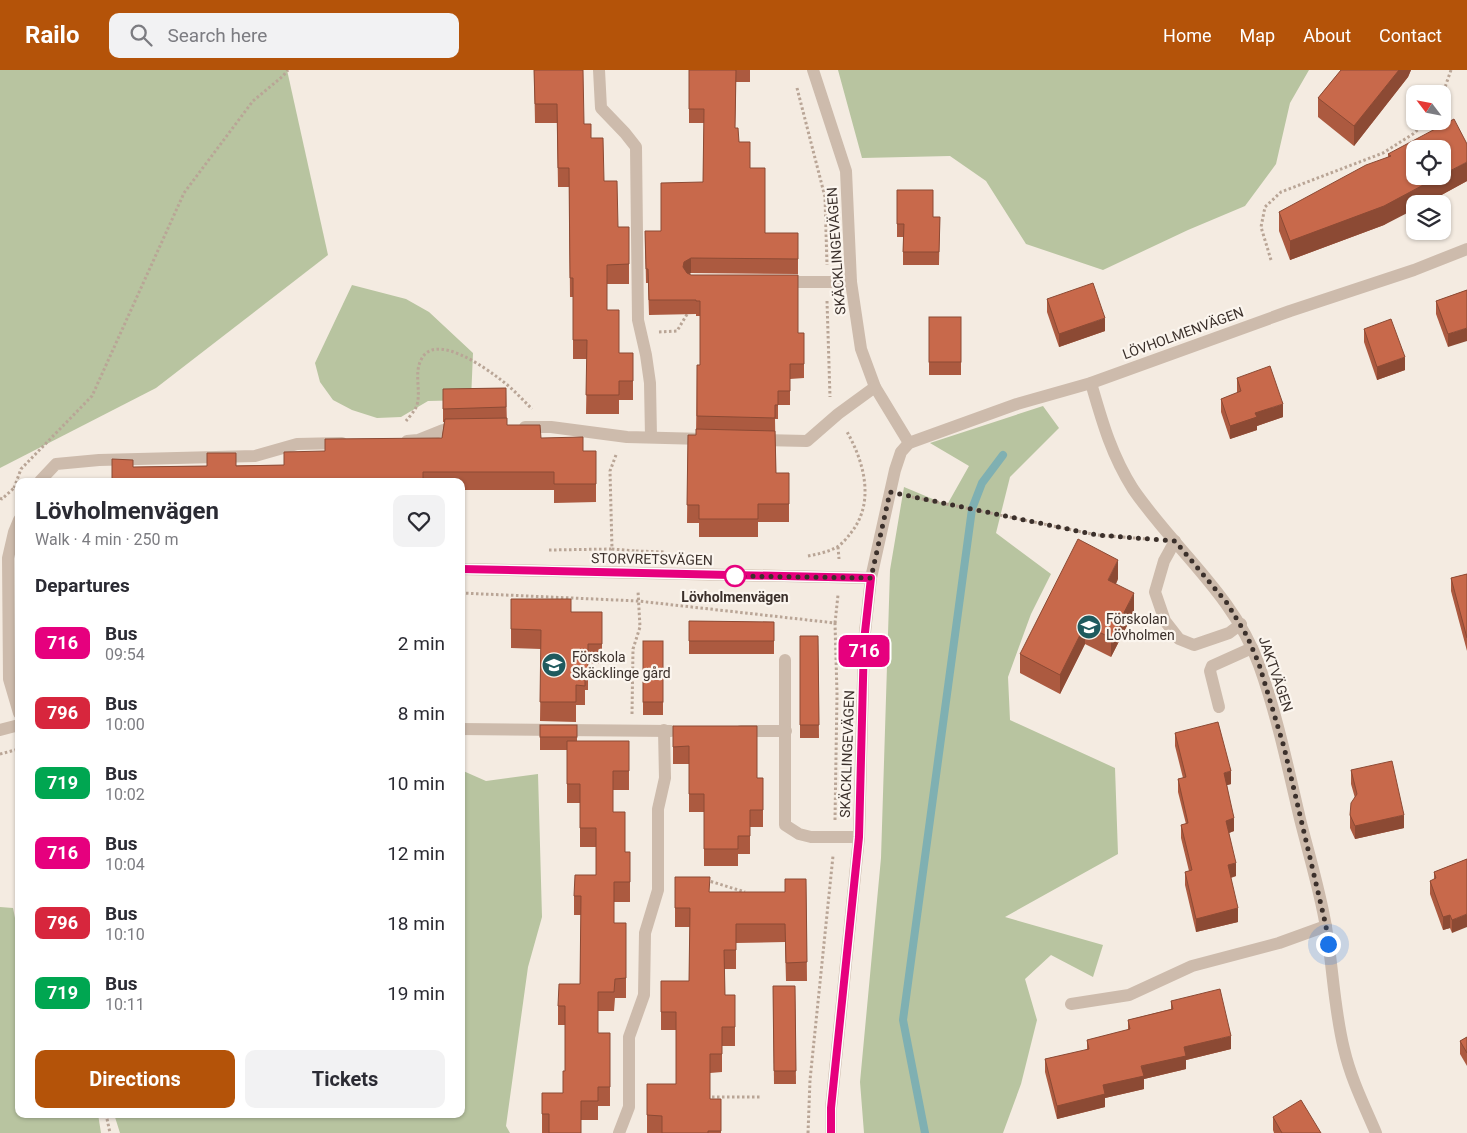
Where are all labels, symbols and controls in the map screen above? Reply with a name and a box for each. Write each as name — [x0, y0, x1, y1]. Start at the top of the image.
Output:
search box — [109, 13, 459, 58]
text: Railo — [25, 21, 79, 49]
icon: search — [127, 21, 155, 49]
text: Search here — [167, 24, 267, 47]
text: Home — [1163, 25, 1212, 46]
text: Map — [1240, 25, 1275, 46]
text: About — [1303, 25, 1351, 46]
text: Contact — [1379, 25, 1442, 46]
north arrow — [1406, 85, 1451, 130]
map controls — [1406, 85, 1451, 240]
button: locate — [1406, 140, 1451, 185]
street label: SKÄCKLINGEVÄGEN — [824, 187, 848, 315]
button: layers — [1406, 195, 1451, 240]
street label: LÖVHOLMENVÄGEN — [1120, 304, 1246, 362]
button: heart — [393, 495, 445, 547]
text: Lövholmenvägen — [35, 497, 219, 525]
text: Walk · 4 min · 250 m — [35, 530, 179, 549]
street label: STORVRETSVÄGEN — [591, 550, 713, 568]
marker: Lövholmenvägen — [724, 565, 746, 587]
text: Departures — [35, 574, 130, 597]
place label: Lövholmenvägen — [681, 589, 789, 605]
place label: Förskolan Lövholmen — [1106, 611, 1175, 643]
school or university icon: Förskolan Lövholmen — [1076, 614, 1102, 640]
text: Bus — [105, 622, 138, 645]
text: 716 — [47, 632, 78, 653]
text: 2 min — [398, 632, 445, 655]
street label: JAKTVÄGEN — [1256, 634, 1296, 714]
line badge: 716 — [835, 635, 893, 667]
text: 716 — [849, 640, 879, 661]
text: 09:54 — [105, 645, 145, 664]
place label: Förskola Skäcklinge gård — [572, 649, 671, 681]
school or university icon: Förskola Skäcklinge gård — [541, 652, 567, 678]
street label: SKÄCKLINGEVÄGEN — [837, 690, 857, 818]
text: Bus — [105, 692, 138, 715]
text: 796 — [47, 702, 78, 723]
text: 8 min — [398, 702, 445, 725]
text: 10:00 — [105, 715, 145, 734]
text: Bus — [105, 762, 138, 785]
text: 719 — [47, 772, 78, 793]
text: 10 min — [387, 772, 445, 795]
text: 10:02 — [105, 785, 145, 804]
text: Bus — [105, 832, 138, 855]
text: 716 — [47, 842, 78, 863]
text: 12 min — [387, 842, 445, 865]
text: 10:04 — [105, 855, 145, 874]
text: Bus — [105, 902, 138, 925]
text: 796 — [47, 912, 78, 933]
text: 18 min — [387, 912, 445, 935]
text: 10:10 — [105, 925, 145, 944]
your location — [1316, 932, 1341, 957]
text: Bus — [105, 972, 138, 995]
text: 719 — [47, 982, 78, 1003]
text: 19 min — [387, 982, 445, 1005]
text: 10:11 — [105, 995, 145, 1014]
button: Directions — [35, 1050, 235, 1108]
button: Tickets — [245, 1050, 445, 1108]

